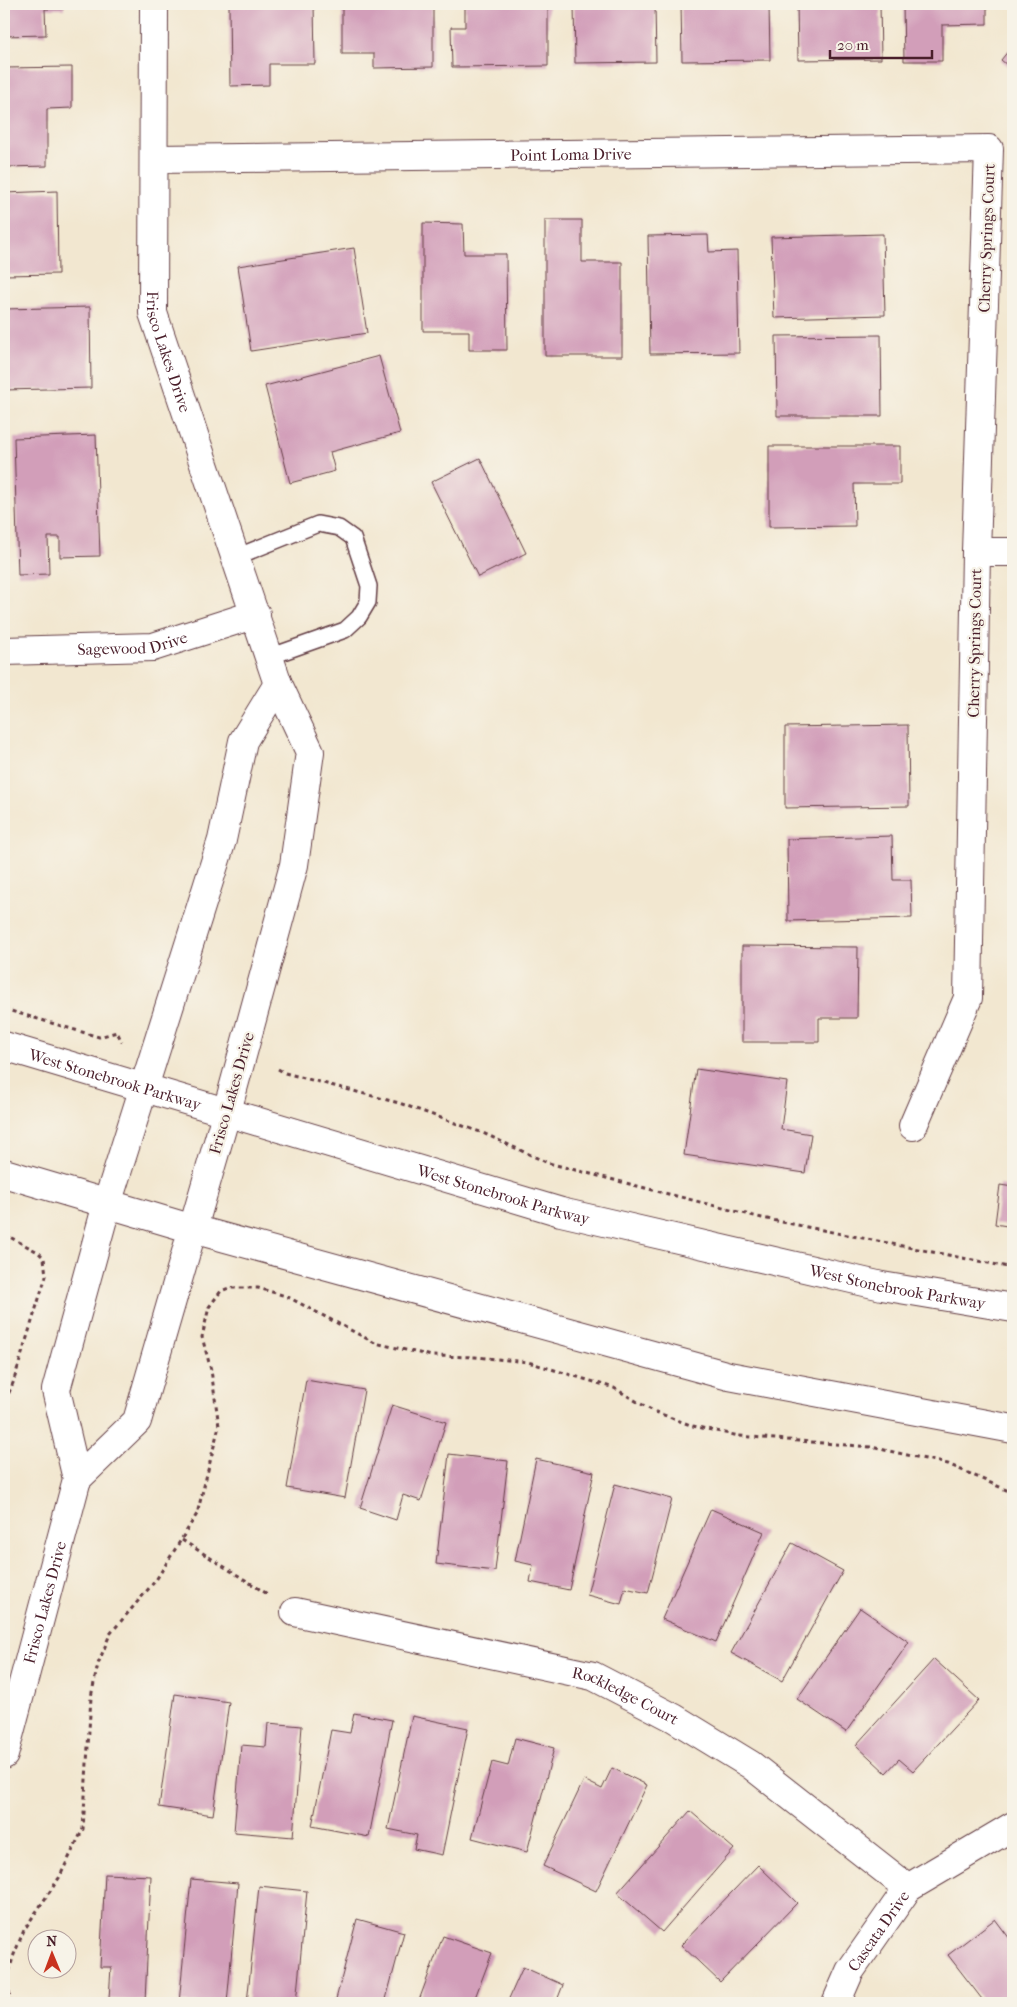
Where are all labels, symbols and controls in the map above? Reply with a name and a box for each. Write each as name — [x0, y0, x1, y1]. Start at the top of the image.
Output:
scale bar — [830, 28, 932, 60]
text: 20 m — [837, 36, 869, 54]
street label: Point Loma Drive — [510, 144, 632, 165]
street label: Cherry Springs Court — [974, 163, 999, 313]
street label: Frisco Lakes Drive — [143, 291, 195, 415]
street label: Cherry Springs Court — [964, 568, 985, 718]
street label: Sagewood Drive — [77, 628, 190, 659]
street label: Frisco Lakes Drive — [205, 1030, 258, 1156]
street label: West Stonebrook Parkway — [26, 1045, 204, 1114]
street label: West Stonebrook Parkway — [414, 1160, 592, 1228]
street label: West Stonebrook Parkway — [807, 1260, 987, 1313]
street label: Frisco Lakes Drive — [20, 1539, 70, 1666]
street label: Rockledge Court — [571, 1663, 682, 1729]
street label: Cascata Drive — [844, 1887, 913, 1975]
north arrow — [28, 1930, 78, 1980]
text: N — [46, 1933, 58, 1950]

